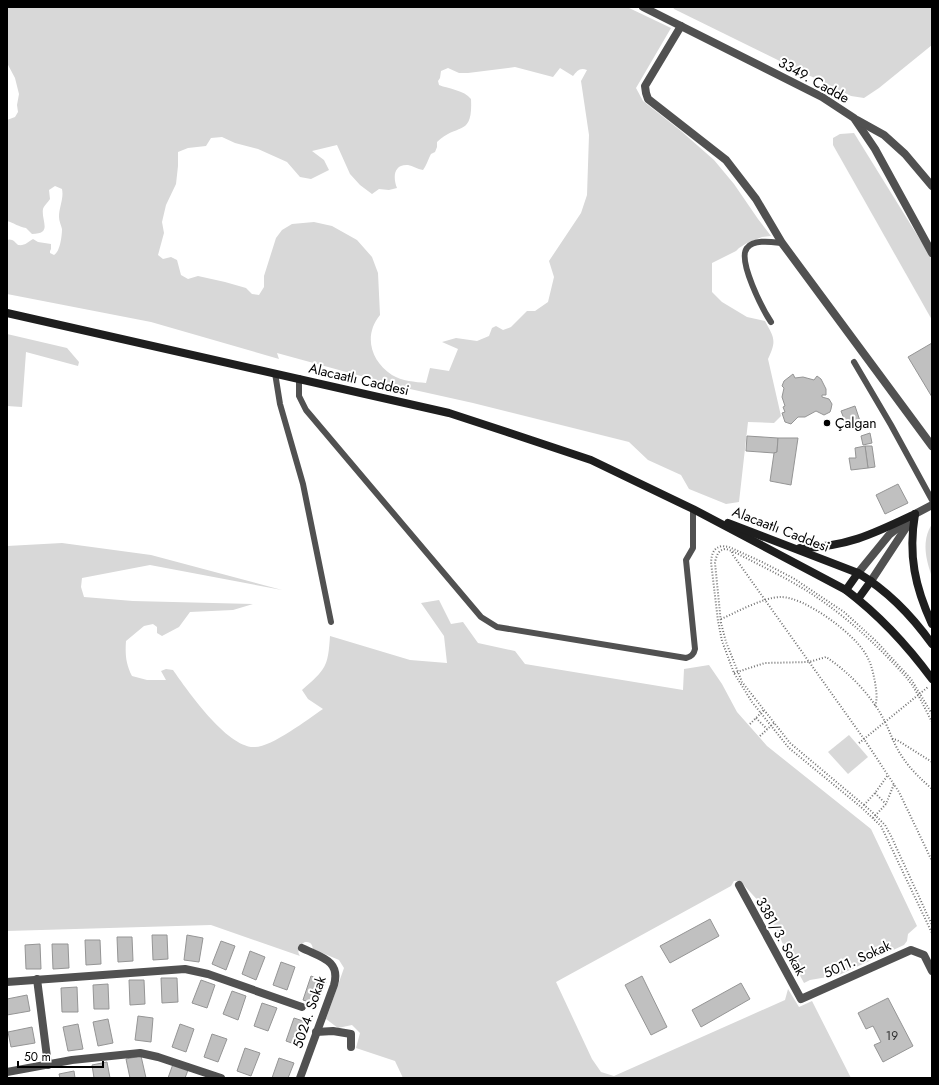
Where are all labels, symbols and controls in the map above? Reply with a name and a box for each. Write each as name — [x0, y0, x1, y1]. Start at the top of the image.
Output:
street label: 3349. Cadde — [775, 52, 853, 108]
street label: Alacaatlı Caddesi — [307, 358, 411, 400]
place label: Çalgan — [835, 413, 877, 433]
marker: Çalgan — [822, 418, 832, 428]
street label: Alacaatlı Caddesi — [730, 501, 832, 557]
street label: 3381/3. Sokak — [751, 893, 811, 979]
street label: 5011. Sokak — [820, 935, 895, 983]
street label: 5024. Sokak — [287, 972, 331, 1051]
house number: 19 — [886, 1027, 898, 1045]
scale bar — [18, 1043, 103, 1069]
text: 50 m — [24, 1048, 51, 1066]

